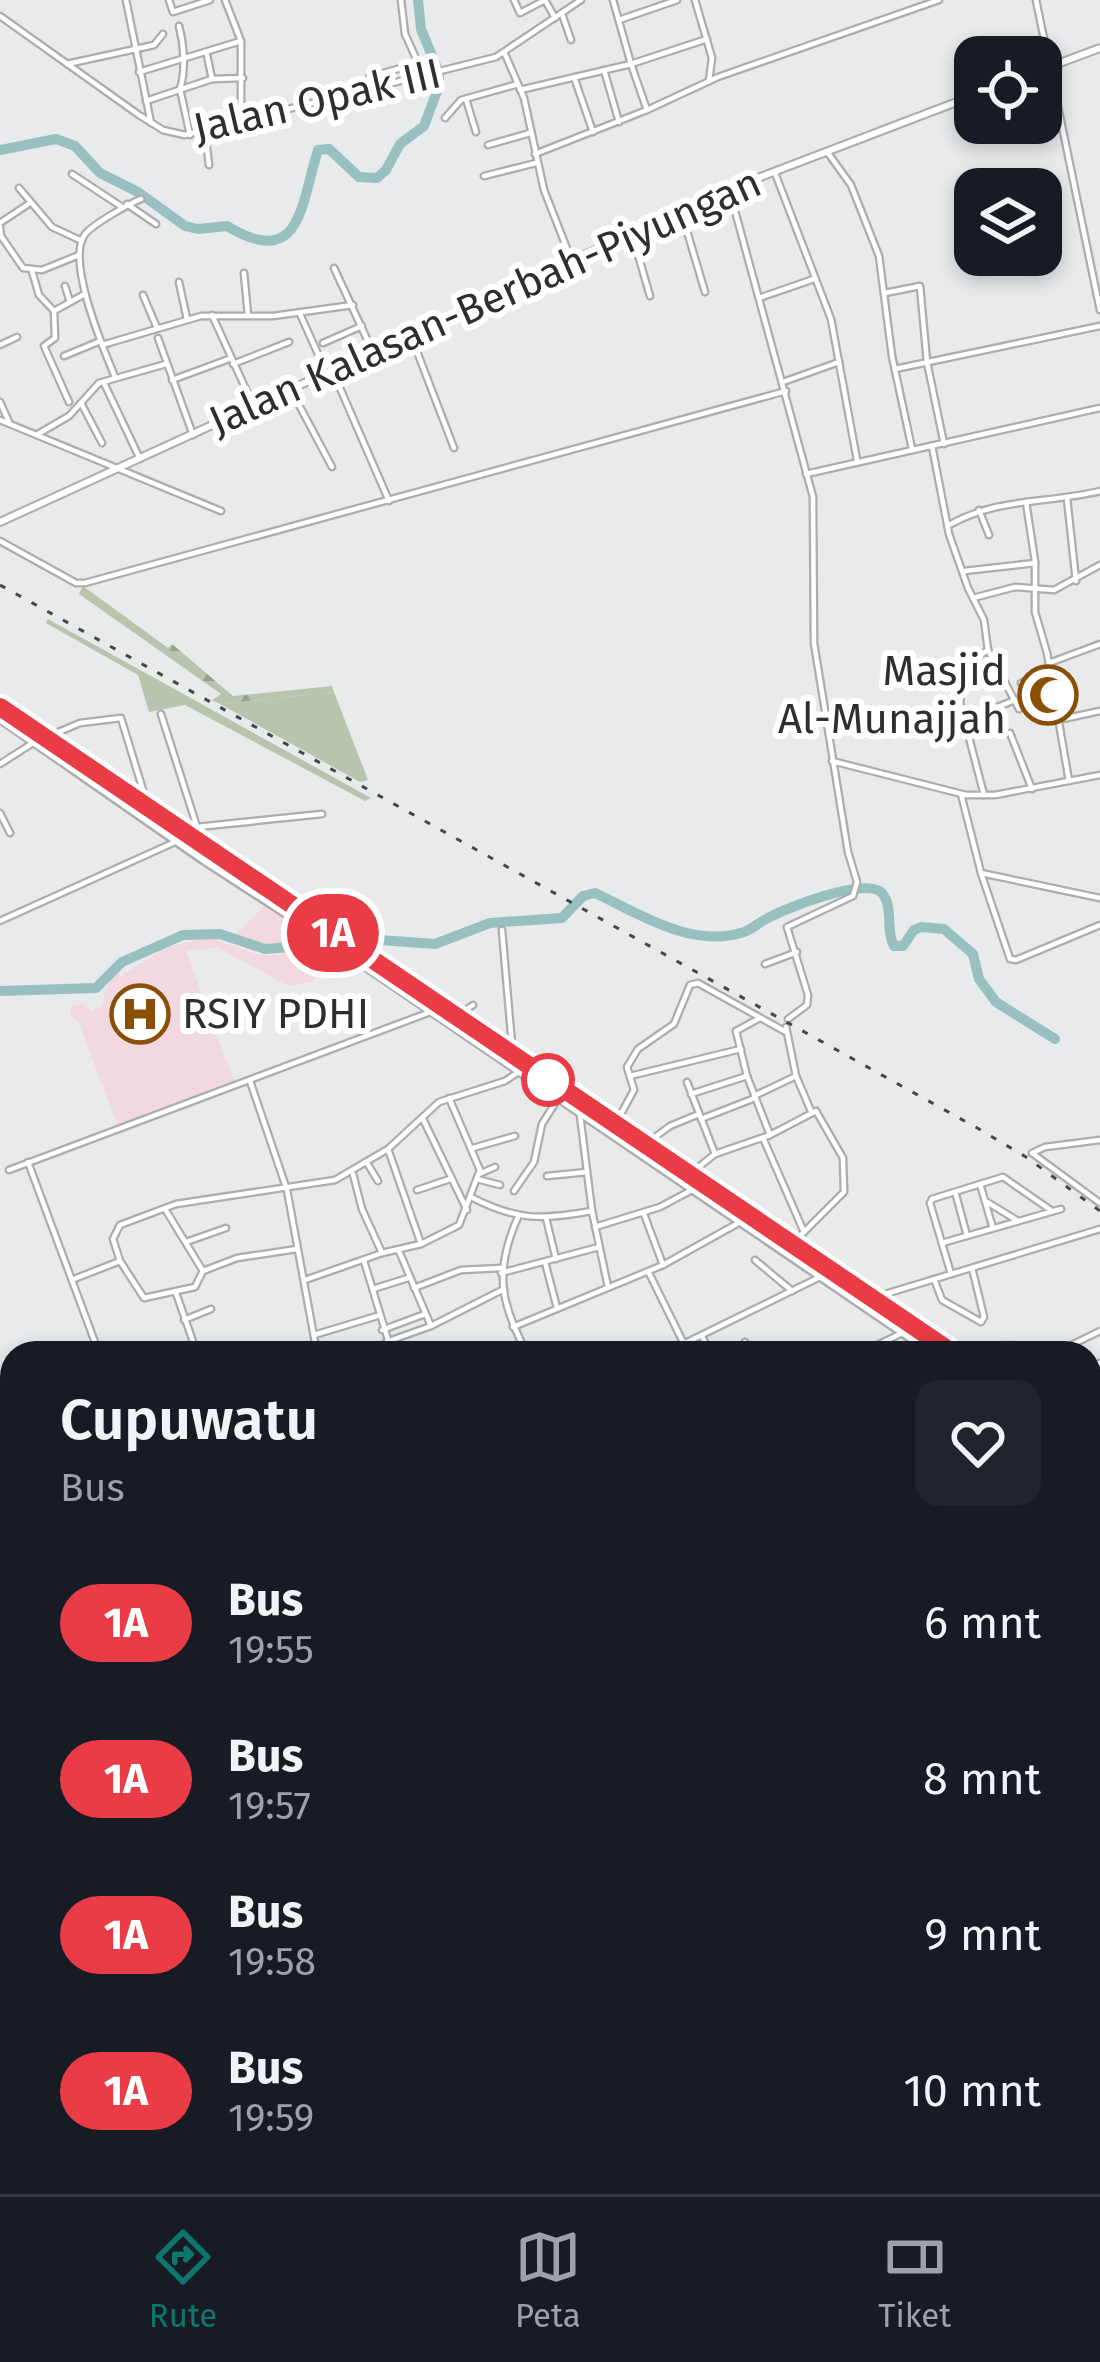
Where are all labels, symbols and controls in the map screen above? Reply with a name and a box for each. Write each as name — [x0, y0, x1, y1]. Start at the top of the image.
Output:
map controls — [954, 36, 1062, 276]
button: locate — [954, 36, 1062, 144]
street label: Jalan Opak III — [189, 48, 445, 154]
street label: Jalan Kalasan-Berbah-Piyungan — [201, 157, 769, 447]
button: layers — [954, 168, 1062, 276]
place label: Masjid Al-Munajjah — [778, 646, 1006, 744]
mosque icon: Masjid Al-Munajjah — [1017, 664, 1079, 726]
line badge: 1A — [279, 894, 387, 972]
text: 1A — [311, 908, 355, 958]
hospital icon: RSIY PDHI — [109, 983, 171, 1045]
place label: RSIY PDHI — [182, 989, 369, 1039]
unlabelled marker — [523, 1055, 573, 1105]
button: heart — [915, 1380, 1041, 1506]
text: Cupuwatu — [60, 1386, 318, 1454]
text: Bus — [60, 1465, 125, 1511]
text: Bus — [228, 1573, 303, 1627]
text: 6 mnt — [924, 1596, 1041, 1650]
text: 1A — [104, 1598, 148, 1648]
text: 19:55 — [228, 1627, 314, 1673]
text: Bus — [228, 1729, 303, 1783]
text: 8 mnt — [923, 1752, 1041, 1806]
text: 1A — [104, 1754, 148, 1804]
text: 19:57 — [228, 1783, 311, 1829]
text: Bus — [228, 1885, 303, 1939]
text: 9 mnt — [924, 1908, 1041, 1962]
text: 1A — [104, 1910, 148, 1960]
text: 19:58 — [228, 1939, 316, 1985]
text: Bus — [228, 2041, 303, 2095]
text: 10 mnt — [903, 2064, 1041, 2118]
text: 1A — [104, 2066, 148, 2116]
text: 19:59 — [228, 2095, 314, 2141]
tab: Rute — [149, 2224, 217, 2336]
tab: Peta — [515, 2224, 581, 2336]
tab: Tiket — [878, 2224, 951, 2336]

